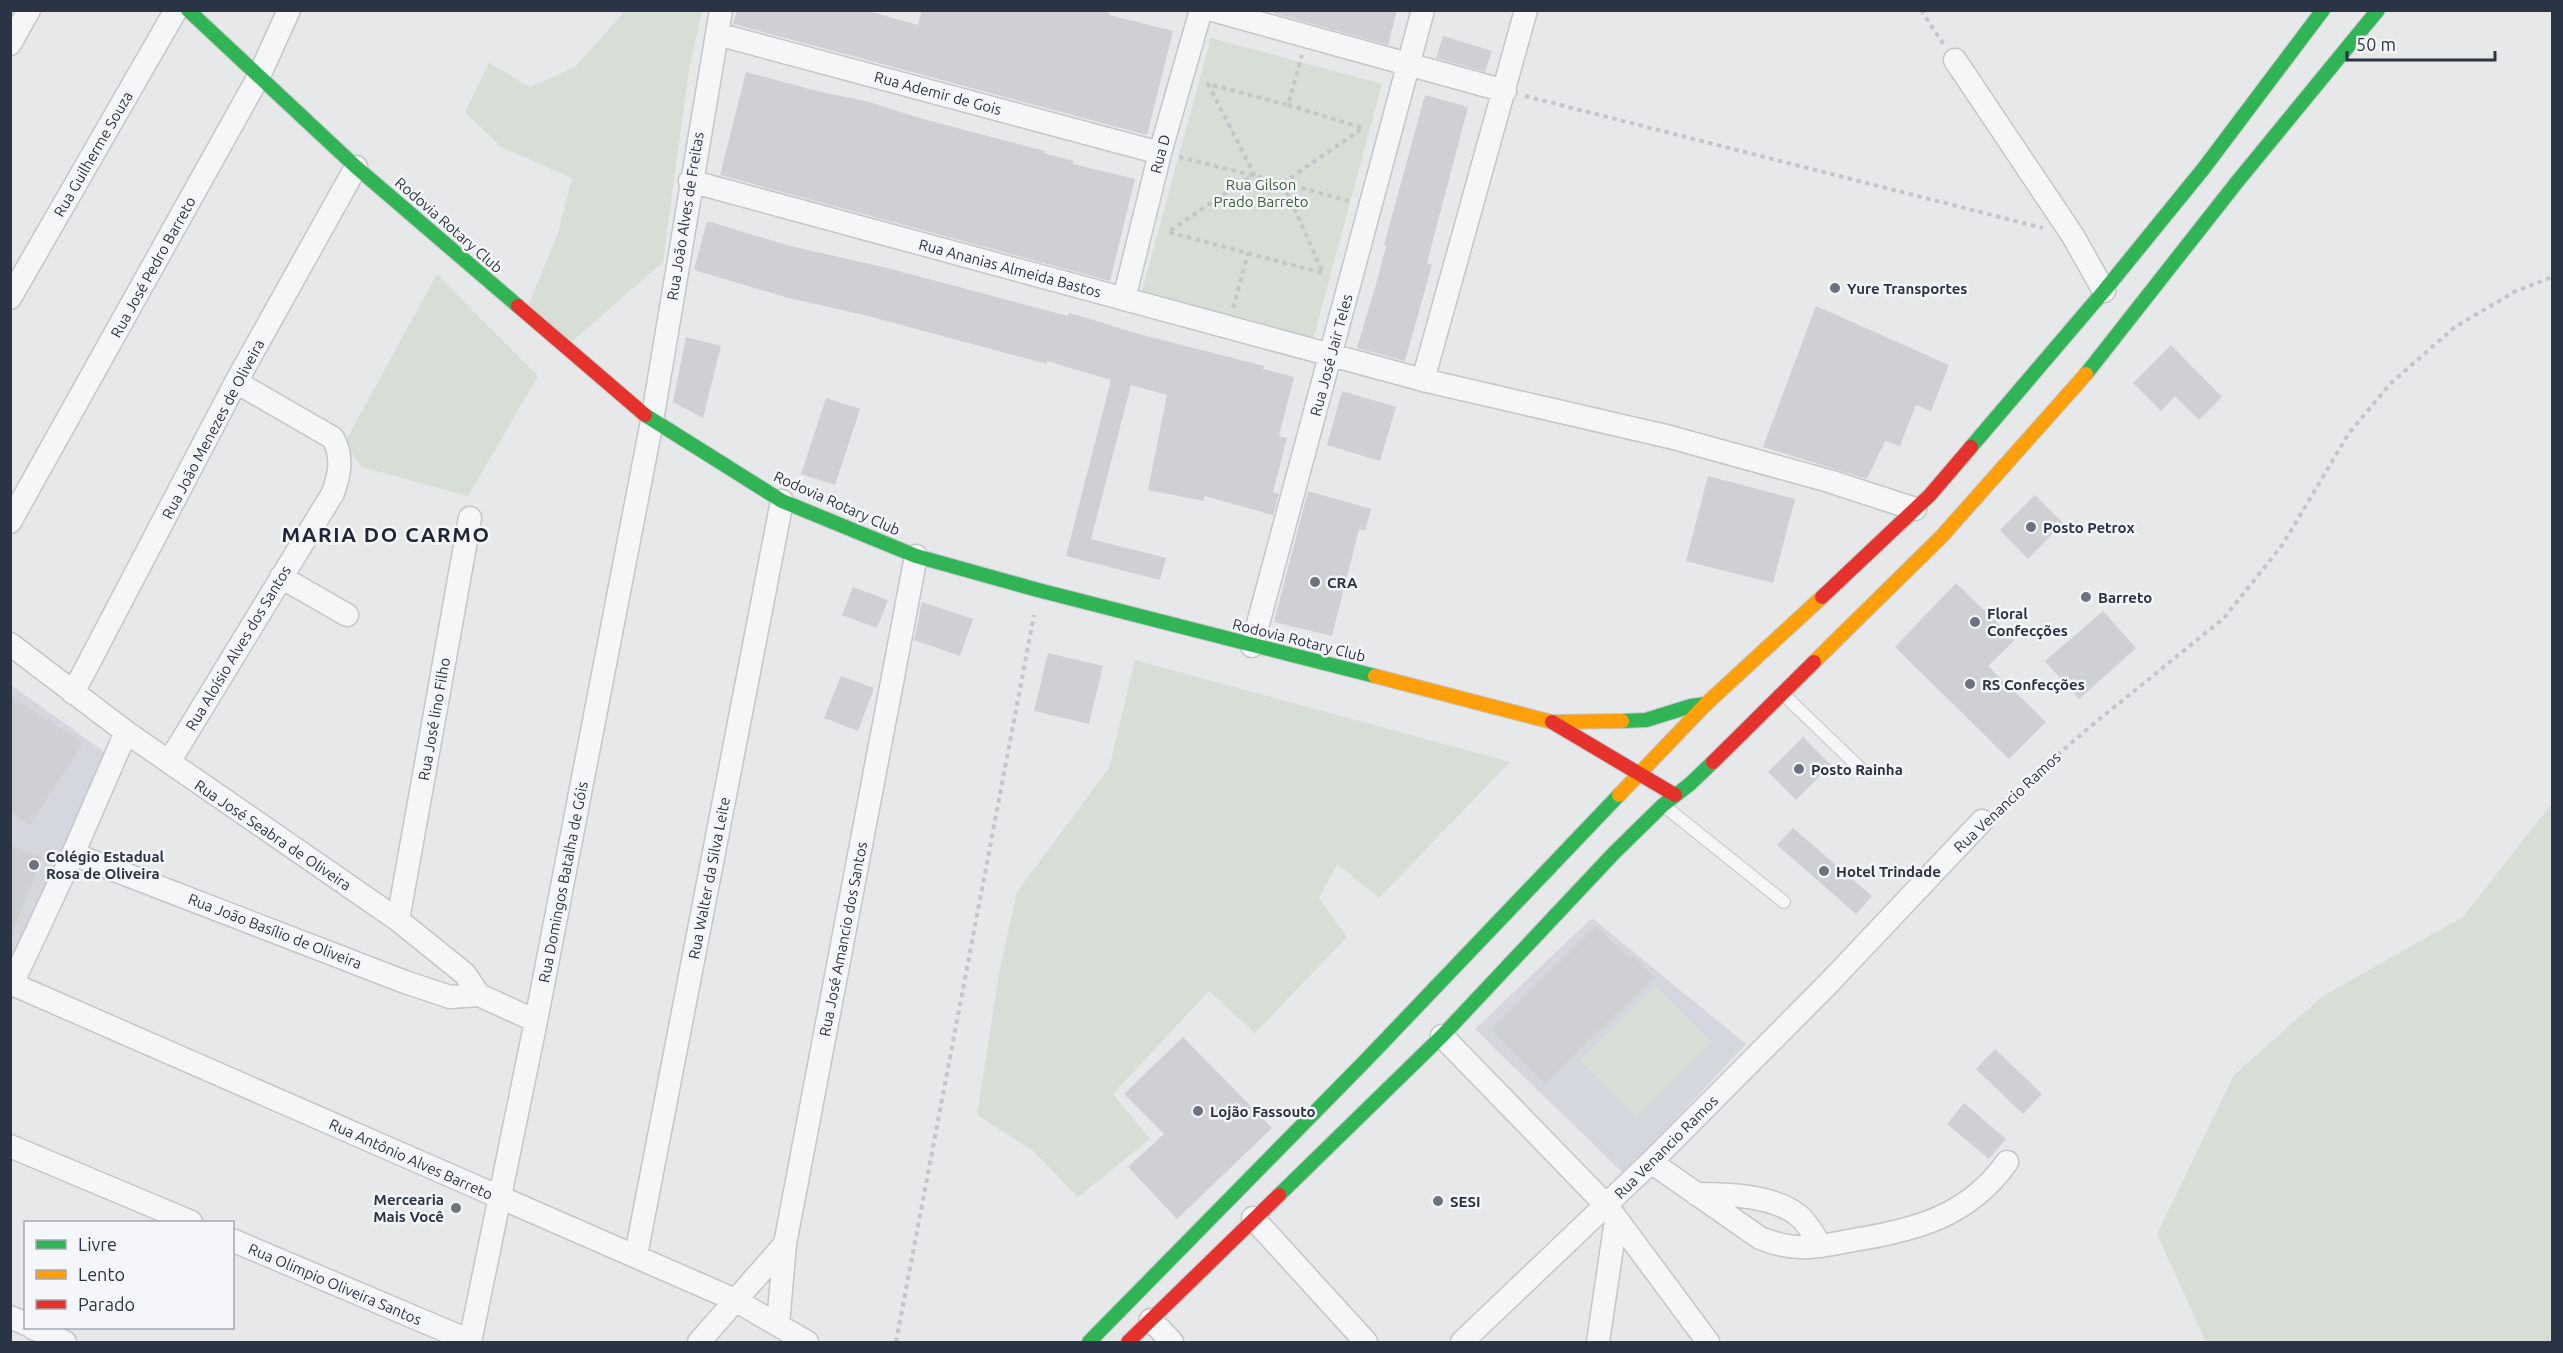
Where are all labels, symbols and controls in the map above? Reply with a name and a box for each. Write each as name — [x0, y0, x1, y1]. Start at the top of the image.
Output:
scale bar — [2347, 24, 2496, 62]
text: 50 m — [2356, 34, 2396, 54]
street label: Rua Ademir de Gois — [873, 68, 1003, 118]
street label: Rua Guilherme Souza — [50, 88, 136, 220]
street label: Rua João Alves de Freitas — [663, 131, 707, 301]
street label: Rua D — [1147, 133, 1173, 175]
street label: Rodovia Rotary Club — [392, 174, 506, 276]
park label: Rua Gilson Prado Barreto — [1214, 176, 1308, 210]
street label: Rua José Pedro Barreto — [107, 194, 199, 340]
street label: Rua Ananias Almeida Bastos — [917, 235, 1103, 301]
place label: Yure Transportes — [1847, 280, 1967, 297]
marker: Yure Transportes — [1828, 281, 1842, 295]
street label: Rua José Jair Teles — [1306, 292, 1356, 418]
street label: Rua João Menezes de Oliveira — [158, 336, 268, 522]
street label: Rodovia Rotary Club — [771, 467, 903, 539]
place label: Posto Petrox — [2043, 519, 2135, 536]
marker: Posto Petrox — [2024, 520, 2038, 534]
district label: MARIA DO CARMO — [282, 522, 490, 546]
street label: Rua Aloísio Alves dos Santos — [182, 562, 294, 734]
place label: CRA — [1327, 574, 1358, 591]
marker: CRA — [1308, 575, 1322, 589]
place label: Barreto — [2098, 589, 2152, 606]
marker: Barreto — [2079, 590, 2093, 604]
place label: Floral Confecções — [1987, 605, 2068, 640]
street label: Rodovia Rotary Club — [1231, 615, 1367, 665]
marker: Floral Confecções — [1968, 615, 1982, 629]
street label: Rua José lino Filho — [415, 656, 453, 782]
place label: RS Confecções — [1982, 676, 2085, 694]
marker: RS Confecções — [1963, 677, 1977, 691]
street label: Rua Venancio Ramos — [1950, 748, 2064, 856]
place label: Posto Rainha — [1811, 761, 1903, 778]
marker: Posto Rainha — [1792, 762, 1806, 776]
street label: Rua José Seabra de Oliveira — [191, 776, 355, 894]
street label: Rua Domingos Batalha de Góis — [535, 780, 591, 984]
street label: Rua Walter da Silva Leite — [685, 795, 733, 961]
street label: Rua José Amancio dos Santos — [816, 840, 870, 1038]
place label: Colégio Estadual Rosa de Oliveira — [46, 848, 165, 882]
marker: Colégio Estadual Rosa de Oliveira — [27, 858, 41, 872]
place label: Hotel Trindade — [1836, 863, 1941, 880]
marker: Hotel Trindade — [1817, 864, 1831, 878]
street label: Rua João Basílio de Oliveira — [186, 890, 364, 972]
street label: Rua Venancio Ramos — [1611, 1092, 1721, 1202]
place label: Lojão Fassouto — [1210, 1103, 1316, 1120]
marker: Lojão Fassouto — [1191, 1104, 1205, 1118]
street label: Rua Antônio Alves Barreto — [327, 1115, 495, 1203]
place label: Mercearia Mais Você — [373, 1191, 444, 1225]
place label: SESI — [1450, 1193, 1480, 1210]
marker: SESI — [1431, 1194, 1445, 1208]
marker: Mercearia Mais Você — [449, 1201, 463, 1215]
legend — [24, 1221, 234, 1329]
text: Livre — [78, 1234, 117, 1254]
street label: Rua Olimpio Oliveira Santos — [246, 1240, 424, 1328]
text: Lento — [78, 1264, 125, 1284]
text: Parado — [78, 1294, 135, 1314]

